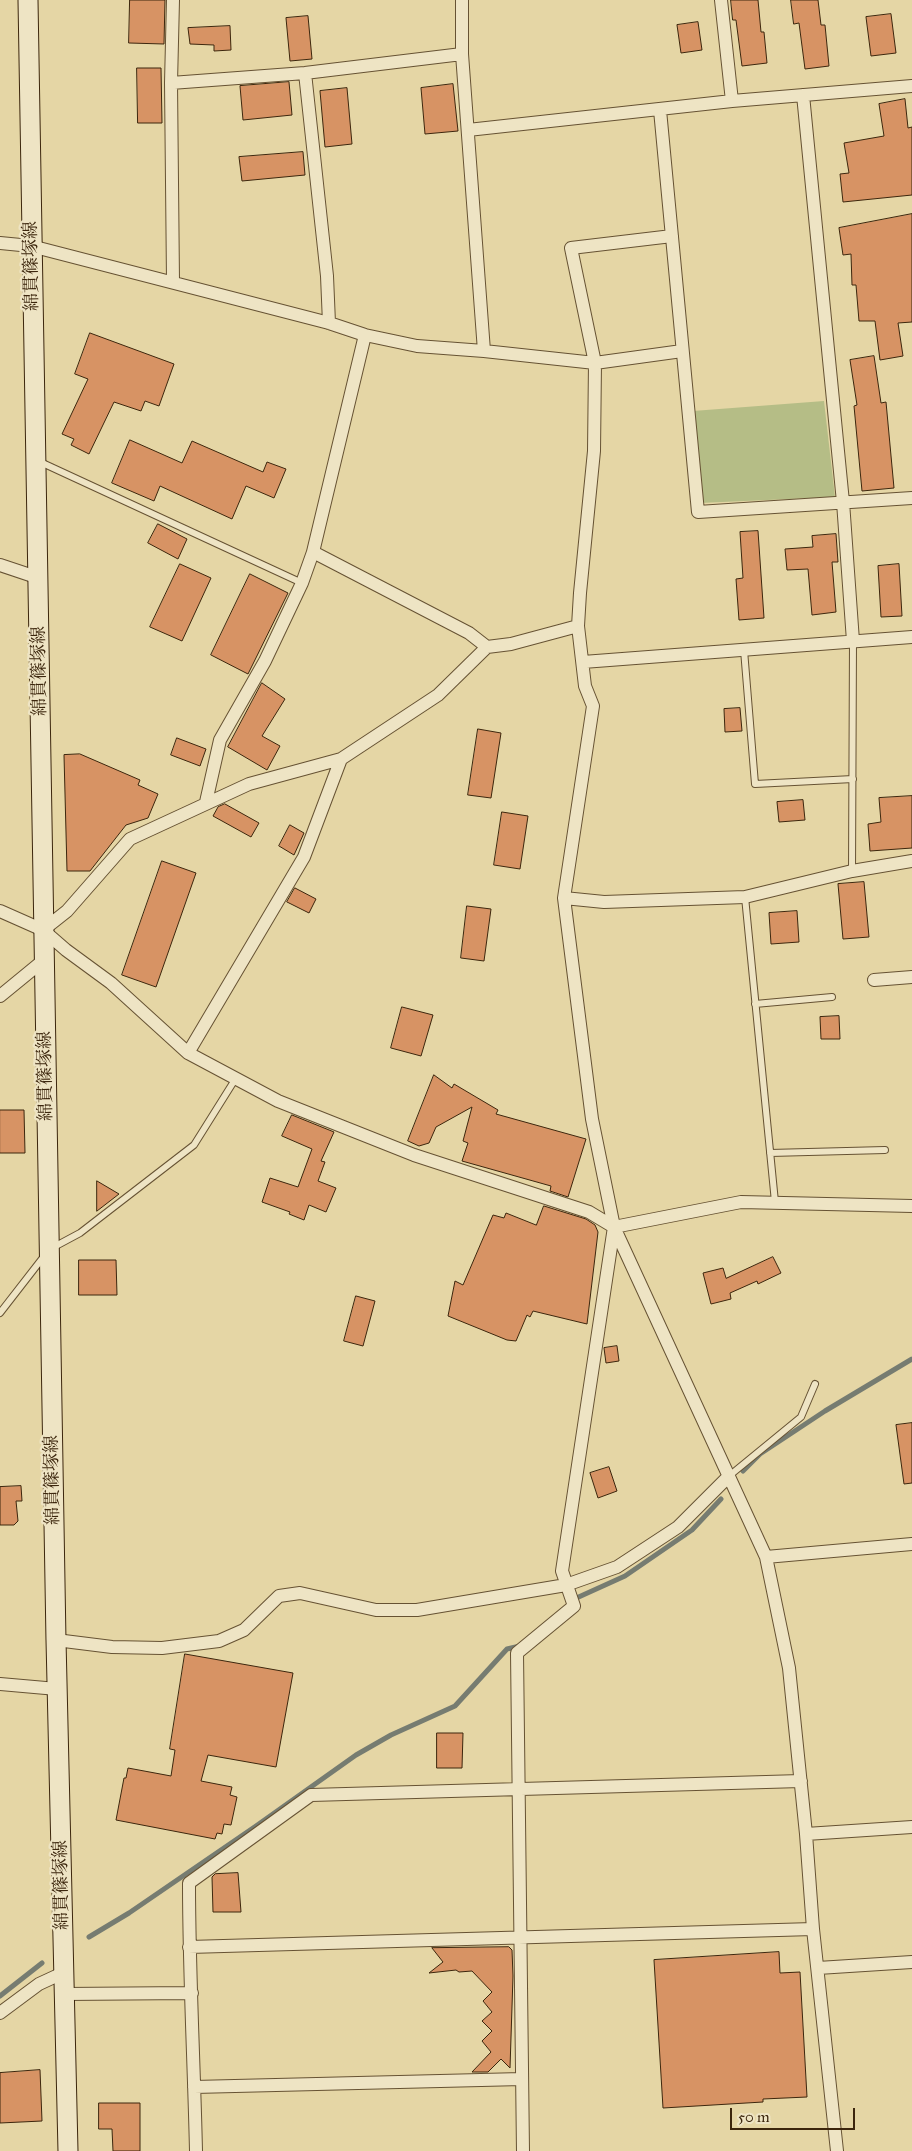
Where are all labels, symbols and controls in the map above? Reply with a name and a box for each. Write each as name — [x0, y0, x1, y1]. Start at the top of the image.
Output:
street label: 綿貫篠塚線 — [20, 221, 44, 311]
street label: 綿貫篠塚線 — [28, 626, 52, 716]
street label: 綿貫篠塚線 — [34, 1031, 58, 1121]
street label: 綿貫篠塚線 — [41, 1435, 65, 1525]
street label: 綿貫篠塚線 — [50, 1840, 74, 1930]
scale bar — [732, 2098, 857, 2130]
text: 50 m — [738, 2108, 770, 2126]

